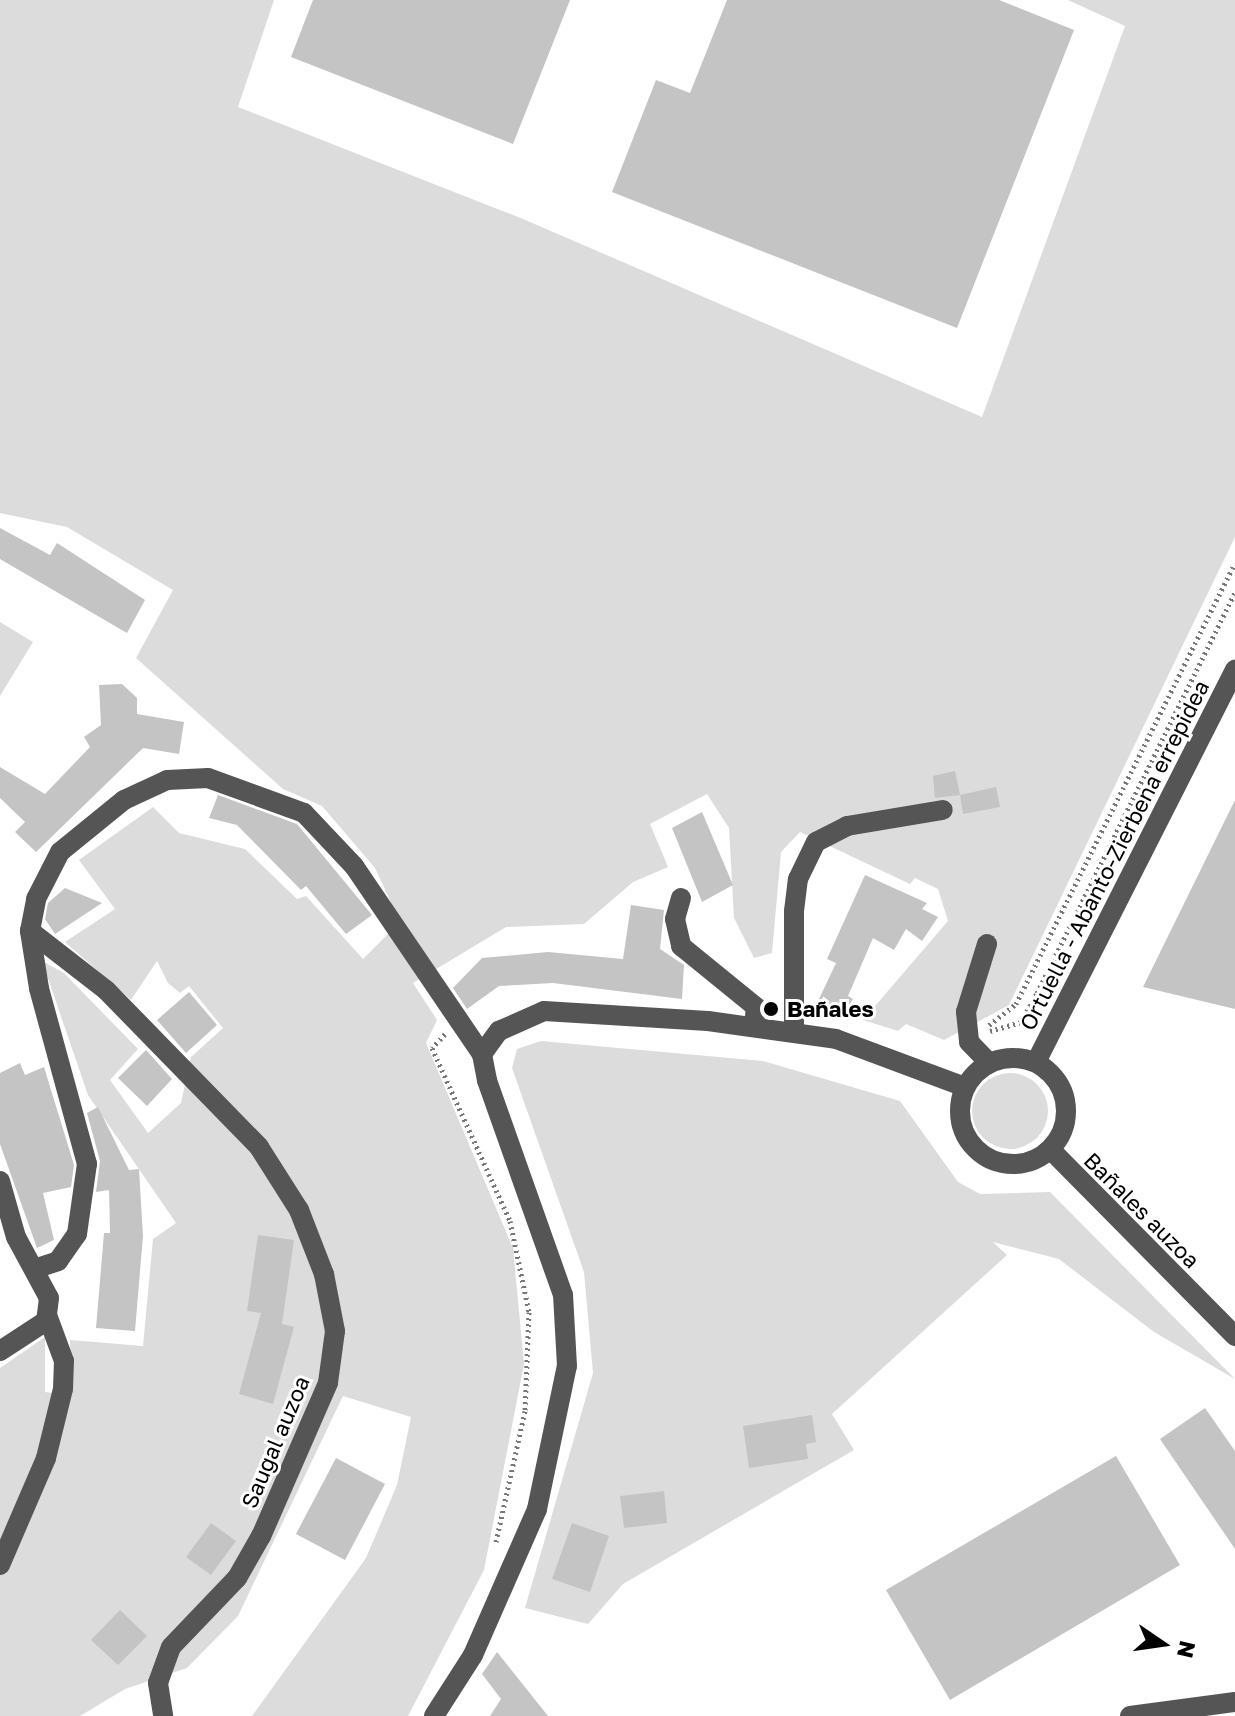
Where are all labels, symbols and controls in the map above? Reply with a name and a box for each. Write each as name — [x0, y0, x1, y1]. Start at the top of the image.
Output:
street label: Ortuella - Abanto-Zierbena errepidea — [1014, 676, 1214, 1034]
place label: Bañales — [787, 996, 874, 1022]
marker: Bañales — [762, 1000, 780, 1018]
street label: Bañales auzoa — [1079, 1147, 1205, 1273]
street label: Saugal auzoa — [235, 1372, 315, 1512]
north arrow — [1123, 1604, 1203, 1684]
text: N — [1172, 1638, 1202, 1661]

